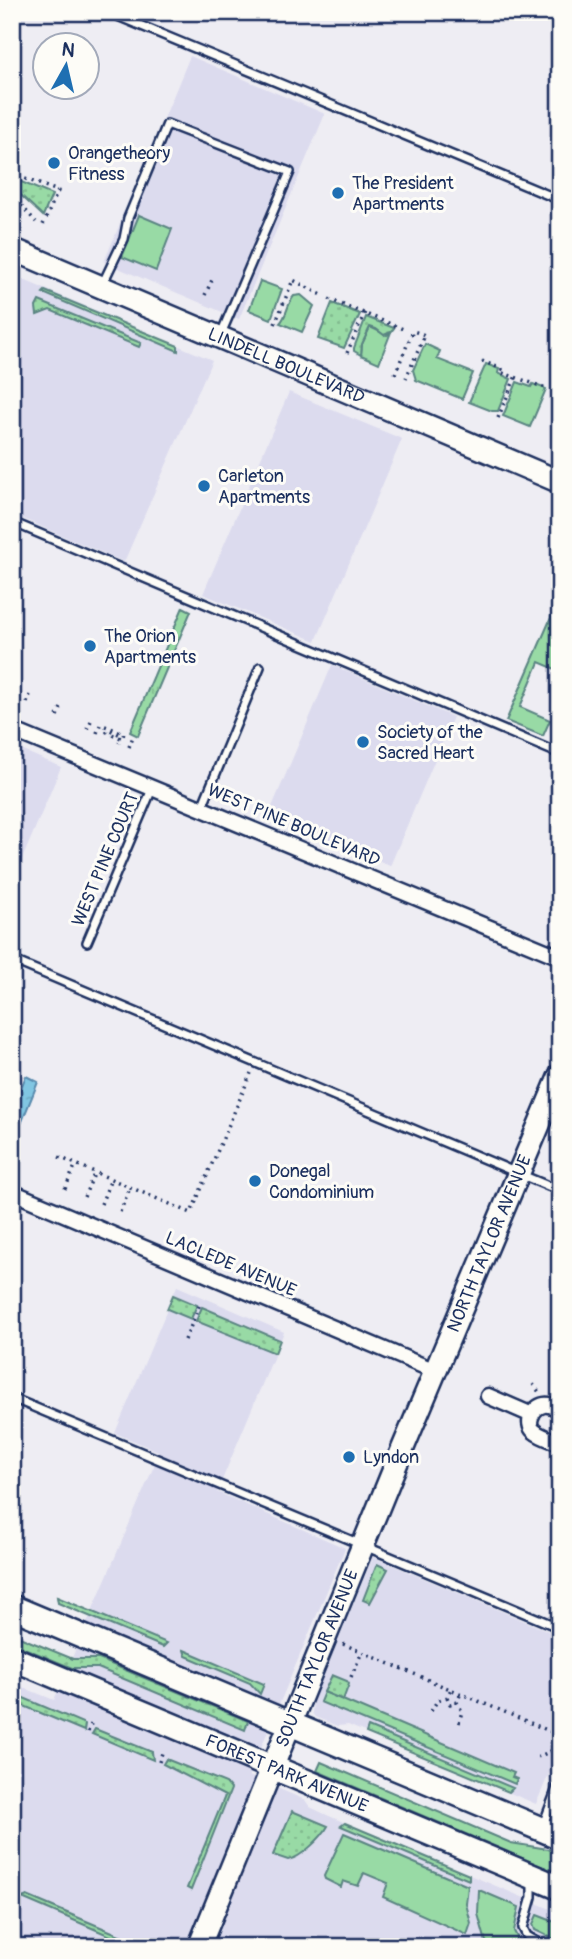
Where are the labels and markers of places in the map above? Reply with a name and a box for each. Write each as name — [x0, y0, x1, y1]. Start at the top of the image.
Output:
place label: Orangetheory Fitness — [68, 142, 170, 186]
marker: Orangetheory Fitness — [46, 155, 62, 171]
place label: The President Apartments — [352, 172, 454, 216]
marker: The President Apartments — [330, 185, 346, 201]
place label: Carleton Apartments — [218, 465, 310, 509]
marker: Carleton Apartments — [196, 478, 212, 494]
place label: The Orion Apartments — [104, 625, 196, 669]
marker: The Orion Apartments — [82, 638, 98, 654]
place label: Society of the Sacred Heart — [377, 721, 483, 765]
marker: Society of the Sacred Heart — [355, 734, 371, 750]
place label: Donegal Condominium — [269, 1160, 374, 1204]
marker: Donegal Condominium — [247, 1173, 263, 1189]
place label: Lyndon — [363, 1446, 419, 1469]
marker: Lyndon — [341, 1449, 357, 1465]

